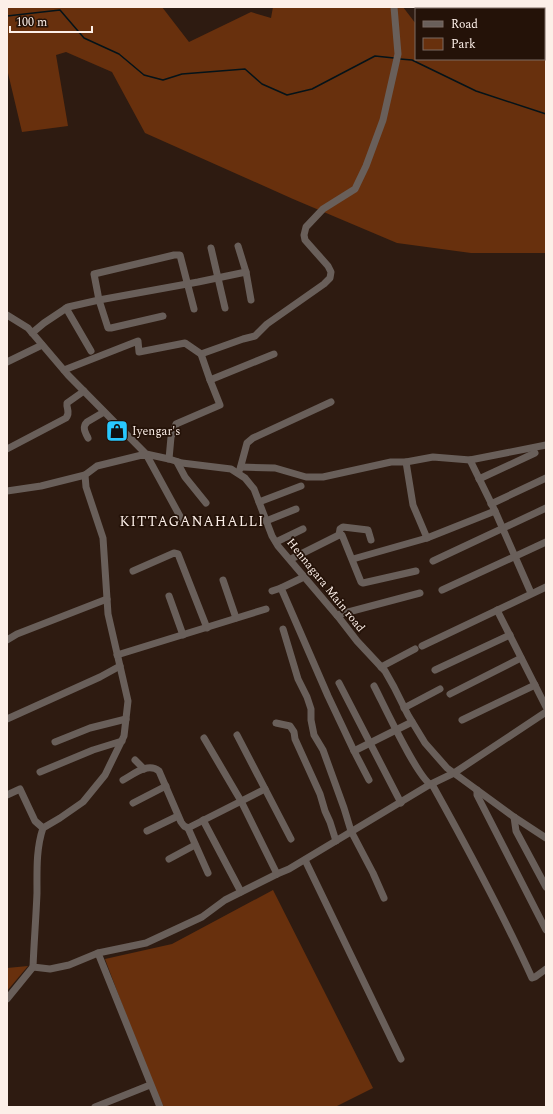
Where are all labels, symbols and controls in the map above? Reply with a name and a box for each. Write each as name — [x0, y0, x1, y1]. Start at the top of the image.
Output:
scale bar — [10, 8, 92, 34]
legend — [415, 8, 545, 60]
text: 100 m — [16, 13, 47, 32]
text: Road — [451, 15, 478, 34]
text: Park — [451, 35, 476, 54]
shop icon: Iyengar's — [104, 418, 130, 444]
place label: Iyengar's — [132, 422, 180, 441]
district label: KITTAGANAHALLI — [119, 511, 265, 532]
street label: Hennagara Main road — [282, 534, 370, 637]

